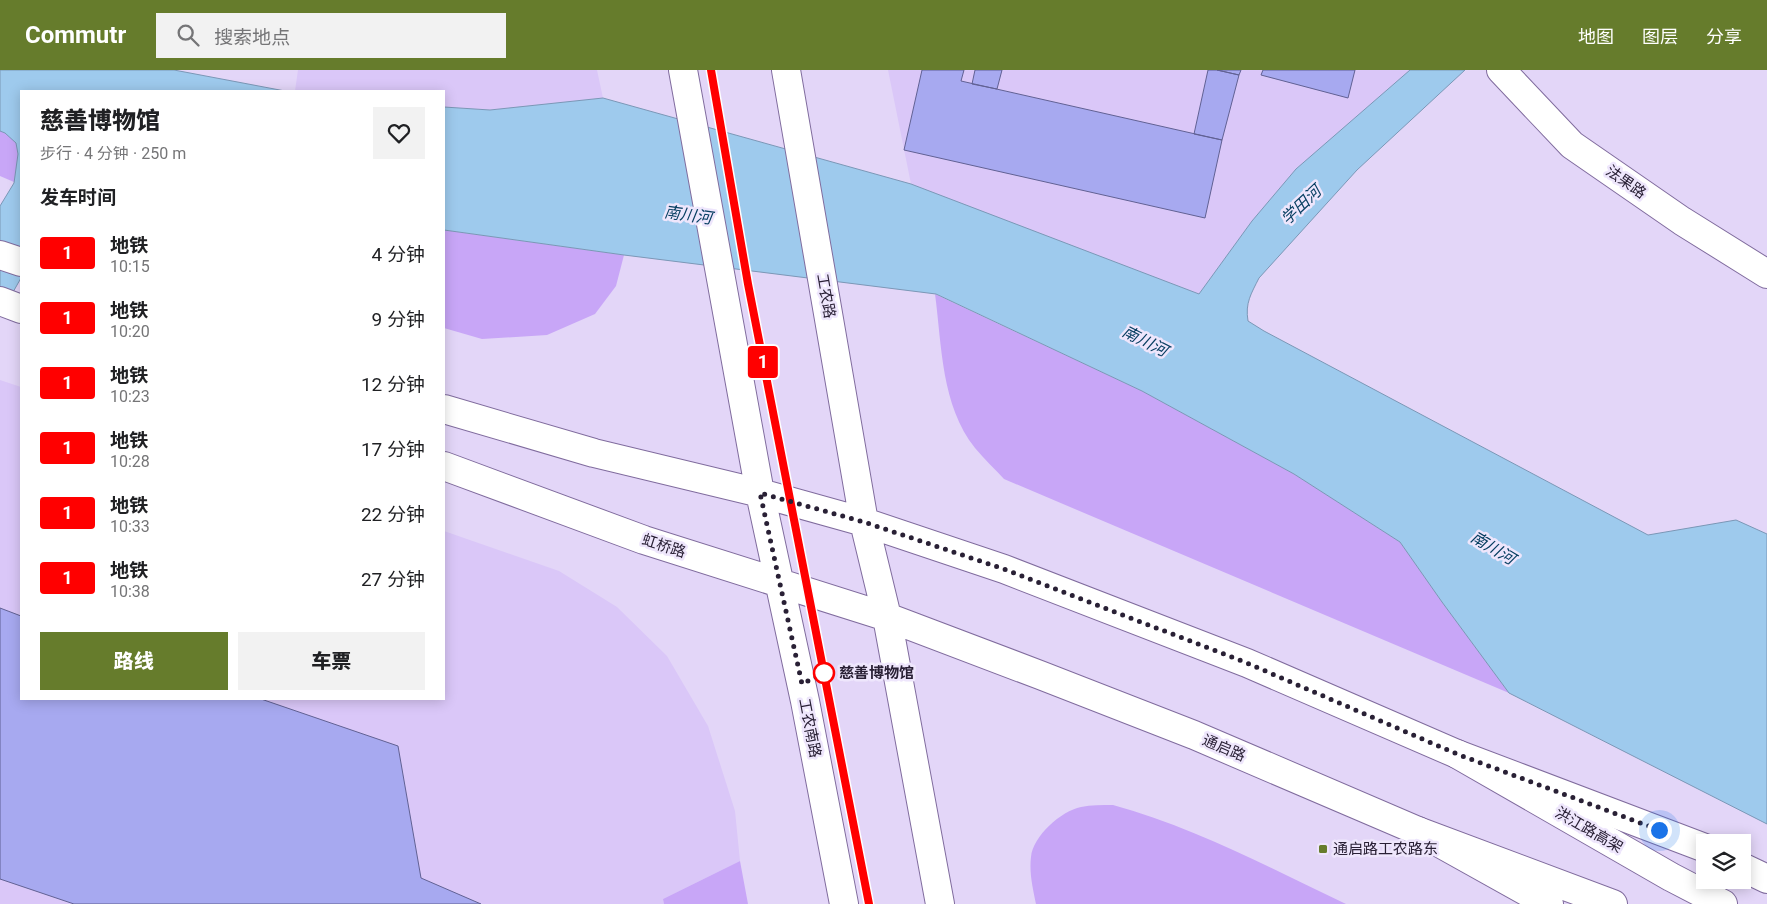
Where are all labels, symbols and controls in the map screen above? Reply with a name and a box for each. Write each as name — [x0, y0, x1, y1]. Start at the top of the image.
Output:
search box — [156, 13, 506, 58]
text: Commutr — [25, 21, 126, 49]
icon: search — [174, 21, 202, 49]
text: 搜索地点 — [214, 26, 290, 49]
text: 地图 — [1578, 26, 1614, 47]
text: 图层 — [1642, 26, 1678, 47]
text: 分享 — [1706, 26, 1742, 47]
text: 慈善博物馆 — [40, 107, 160, 135]
button: heart — [373, 107, 425, 159]
text: 步行 · 4 分钟 · 250 m — [40, 144, 186, 163]
street label: 法果路 — [1602, 162, 1650, 202]
water label: 学田河 — [1277, 180, 1327, 228]
text: 发车时间 — [40, 186, 116, 209]
water label: 南川河 — [663, 202, 716, 228]
text: 地铁 — [110, 234, 148, 257]
text: 1 — [62, 242, 73, 263]
text: 4 分钟 — [372, 243, 425, 266]
text: 10:15 — [110, 257, 150, 276]
street label: 工农路 — [813, 272, 839, 320]
text: 地铁 — [110, 299, 148, 322]
text: 1 — [62, 307, 73, 328]
text: 9 分钟 — [372, 308, 425, 331]
text: 10:20 — [110, 322, 150, 341]
water label: 南川河 — [1119, 322, 1173, 362]
line badge: 1 — [747, 346, 779, 378]
text: 1 — [758, 351, 768, 372]
text: 地铁 — [110, 364, 148, 387]
text: 1 — [62, 372, 73, 393]
text: 12 分钟 — [361, 373, 425, 396]
text: 10:23 — [110, 387, 150, 406]
text: 地铁 — [110, 429, 148, 452]
text: 1 — [62, 437, 73, 458]
text: 17 分钟 — [361, 438, 425, 461]
text: 10:28 — [110, 452, 150, 471]
text: 地铁 — [110, 494, 148, 517]
text: 1 — [62, 502, 73, 523]
text: 22 分钟 — [361, 503, 425, 526]
text: 10:33 — [110, 517, 150, 536]
water label: 南川河 — [1468, 527, 1521, 570]
street label: 虹桥路 — [640, 530, 688, 562]
text: 地铁 — [110, 559, 148, 582]
text: 1 — [62, 567, 73, 588]
text: 27 分钟 — [361, 568, 425, 591]
text: 10:38 — [110, 582, 150, 601]
button: 路线 — [40, 632, 228, 690]
button: 车票 — [238, 632, 425, 690]
marker: 慈善博物馆 — [813, 662, 835, 684]
place label: 慈善博物馆 — [839, 664, 914, 682]
street label: 工农南路 — [795, 697, 825, 759]
street label: 通启路 — [1200, 731, 1248, 765]
street label: 洪江路高架 — [1552, 803, 1626, 857]
your location — [1647, 818, 1672, 843]
map controls — [1696, 834, 1751, 889]
button: layers — [1696, 834, 1751, 889]
place label: 通启路工农路东 — [1333, 840, 1438, 858]
marker: 通启路工农路东 — [1317, 843, 1329, 855]

